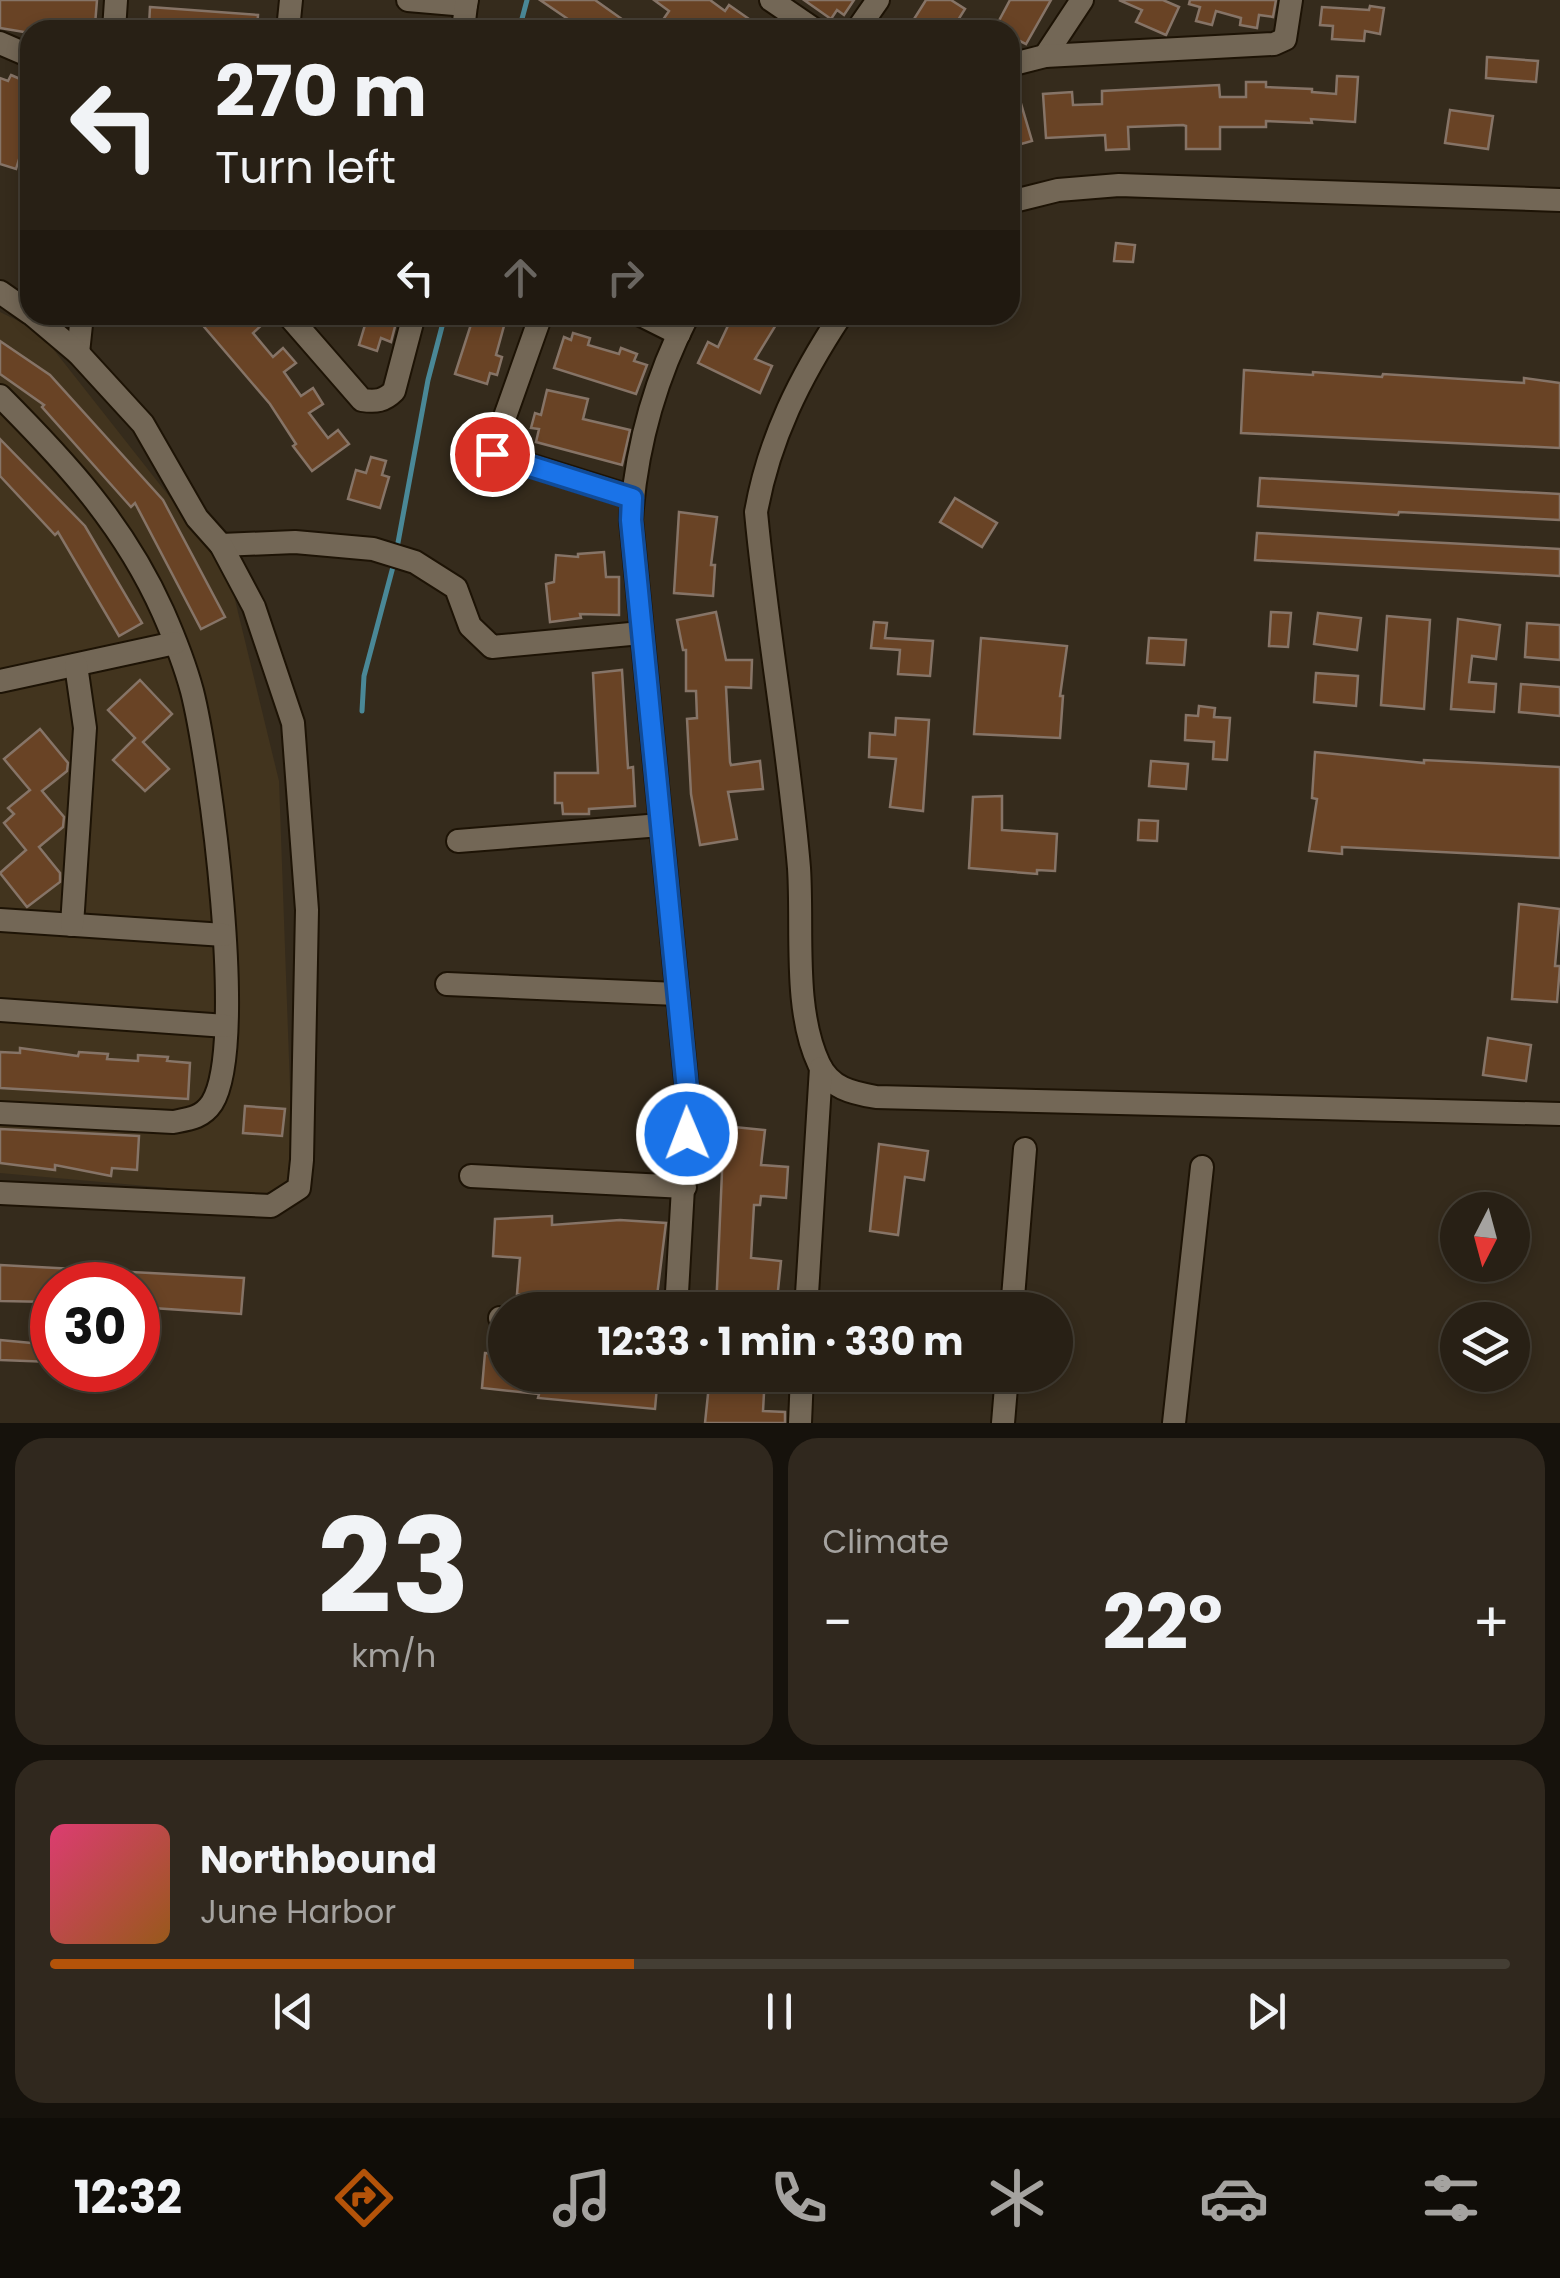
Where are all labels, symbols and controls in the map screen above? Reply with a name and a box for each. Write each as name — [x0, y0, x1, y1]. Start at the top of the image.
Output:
text: 270 m — [215, 42, 427, 141]
icon: left — [50, 60, 180, 190]
text: Turn left — [215, 136, 396, 199]
icon: left — [388, 250, 443, 305]
icon: ahead — [493, 250, 548, 305]
icon: right — [598, 250, 653, 305]
pin — [450, 412, 535, 497]
icon: arrive — [465, 427, 520, 482]
position arrow — [635, 1082, 739, 1186]
north arrow — [1440, 1192, 1530, 1282]
map controls — [1440, 1192, 1530, 1392]
speed limit sign: 30 — [30, 1262, 160, 1392]
button: layers — [1440, 1302, 1530, 1392]
text: 12:33 · 1 min · 330 m — [597, 1315, 964, 1368]
text: 23 — [317, 1475, 470, 1658]
text: Climate — [823, 1519, 949, 1564]
text: 22° — [1102, 1570, 1223, 1675]
text: − — [823, 1584, 853, 1661]
text: + — [1472, 1584, 1510, 1661]
text: km/h — [351, 1633, 436, 1678]
text: Northbound — [200, 1833, 437, 1886]
text: June Harbor — [200, 1889, 396, 1934]
icon: previous — [266, 1984, 321, 2039]
icon: pause — [752, 1984, 807, 2039]
icon: next — [1239, 1984, 1294, 2039]
icon: directions — [329, 2163, 399, 2233]
icon: music — [547, 2163, 617, 2233]
icon: phone — [764, 2163, 834, 2233]
icon: climate — [982, 2163, 1052, 2233]
icon: car — [1199, 2163, 1269, 2233]
icon: filters — [1416, 2163, 1486, 2233]
text: 12:32 — [74, 2166, 182, 2229]

